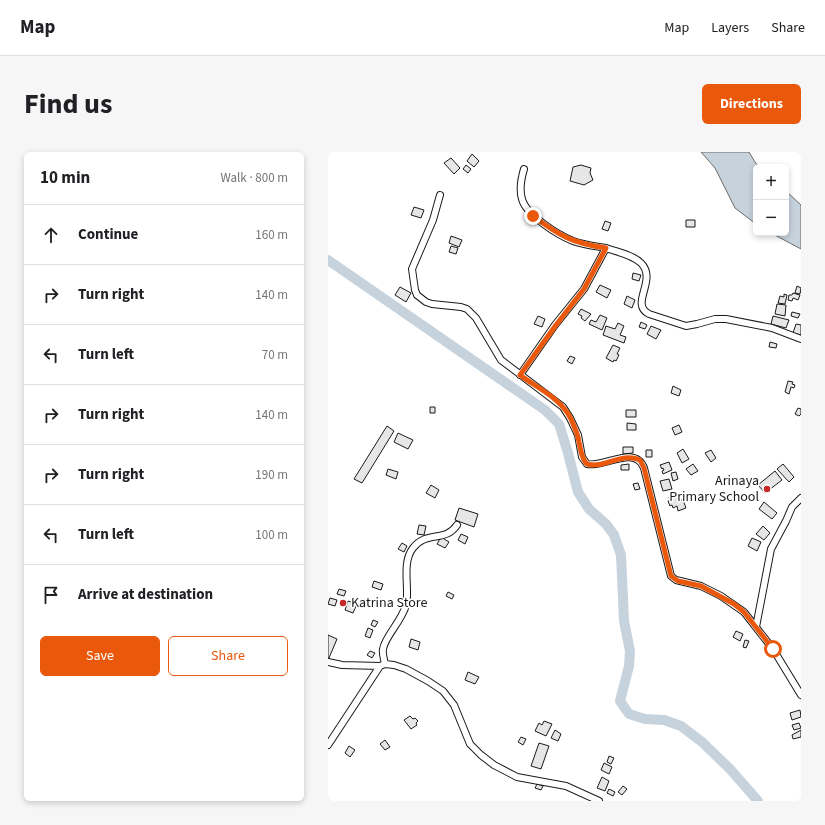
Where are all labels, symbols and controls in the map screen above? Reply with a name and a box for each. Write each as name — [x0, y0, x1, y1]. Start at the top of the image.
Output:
text: Map — [20, 14, 55, 41]
text: Map — [664, 18, 689, 38]
text: Layers — [711, 18, 749, 38]
text: Share — [771, 18, 805, 38]
text: Find us — [24, 84, 112, 124]
button: Directions — [702, 84, 801, 124]
map controls — [753, 164, 789, 236]
button: + — [753, 164, 789, 200]
text: 10 min — [40, 166, 90, 190]
text: Walk · 800 m — [220, 169, 288, 187]
button: − — [753, 200, 789, 236]
route end — [524, 207, 542, 225]
icon: ahead — [40, 224, 62, 246]
text: Continue — [78, 224, 138, 245]
text: 160 m — [255, 226, 288, 244]
icon: right — [40, 284, 62, 306]
text: Turn right — [78, 284, 144, 305]
text: 140 m — [255, 286, 288, 304]
icon: left — [40, 344, 62, 366]
text: Turn left — [78, 344, 134, 365]
text: 70 m — [262, 346, 288, 364]
icon: right — [40, 404, 62, 426]
text: Turn right — [78, 404, 144, 425]
text: 140 m — [255, 406, 288, 424]
icon: right — [40, 464, 62, 486]
text: Turn right — [78, 464, 144, 485]
text: 190 m — [255, 466, 288, 484]
place label: Arinaya Primary School — [669, 471, 759, 507]
marker: Arinaya Primary School — [762, 484, 772, 494]
icon: left — [40, 524, 62, 546]
text: Turn left — [78, 524, 134, 545]
text: 100 m — [255, 526, 288, 544]
icon: arrive — [40, 584, 62, 606]
text: Arrive at destination — [78, 584, 213, 605]
place label: Katrina Store — [351, 593, 428, 613]
marker: Katrina Store — [338, 598, 348, 608]
button: Save — [40, 636, 160, 676]
button: Share — [168, 636, 288, 676]
route start — [764, 640, 782, 658]

